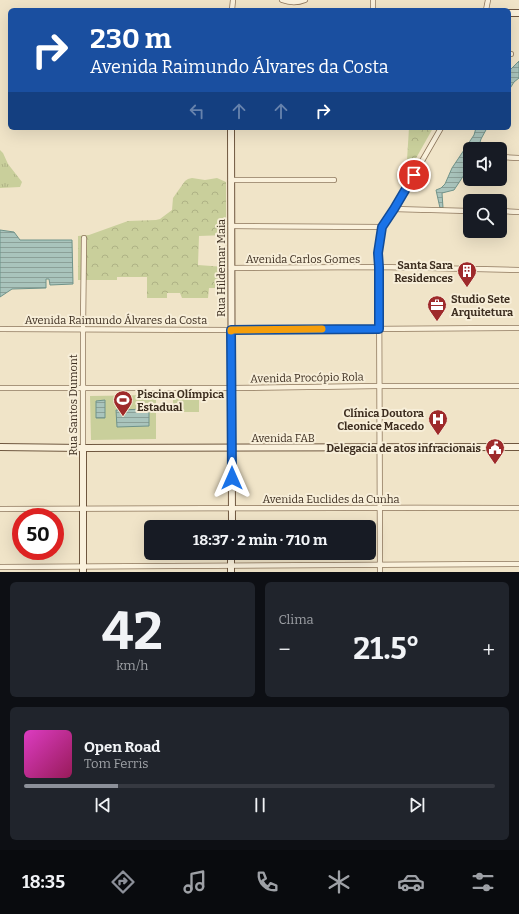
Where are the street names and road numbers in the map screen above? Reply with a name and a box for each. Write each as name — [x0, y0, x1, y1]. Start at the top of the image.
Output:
street label: Rua Hildemar Maia — [215, 219, 228, 317]
street label: Avenida Carlos Gomes — [246, 253, 360, 266]
street label: Avenida Raimundo Álvares da Costa — [25, 313, 207, 327]
street label: Rua Santos Dumont — [67, 354, 80, 456]
street label: Avenida Procópio Rola — [250, 371, 364, 385]
street label: Avenida FAB — [251, 432, 315, 445]
street label: Avenida Euclides da Cunha — [262, 493, 400, 506]

